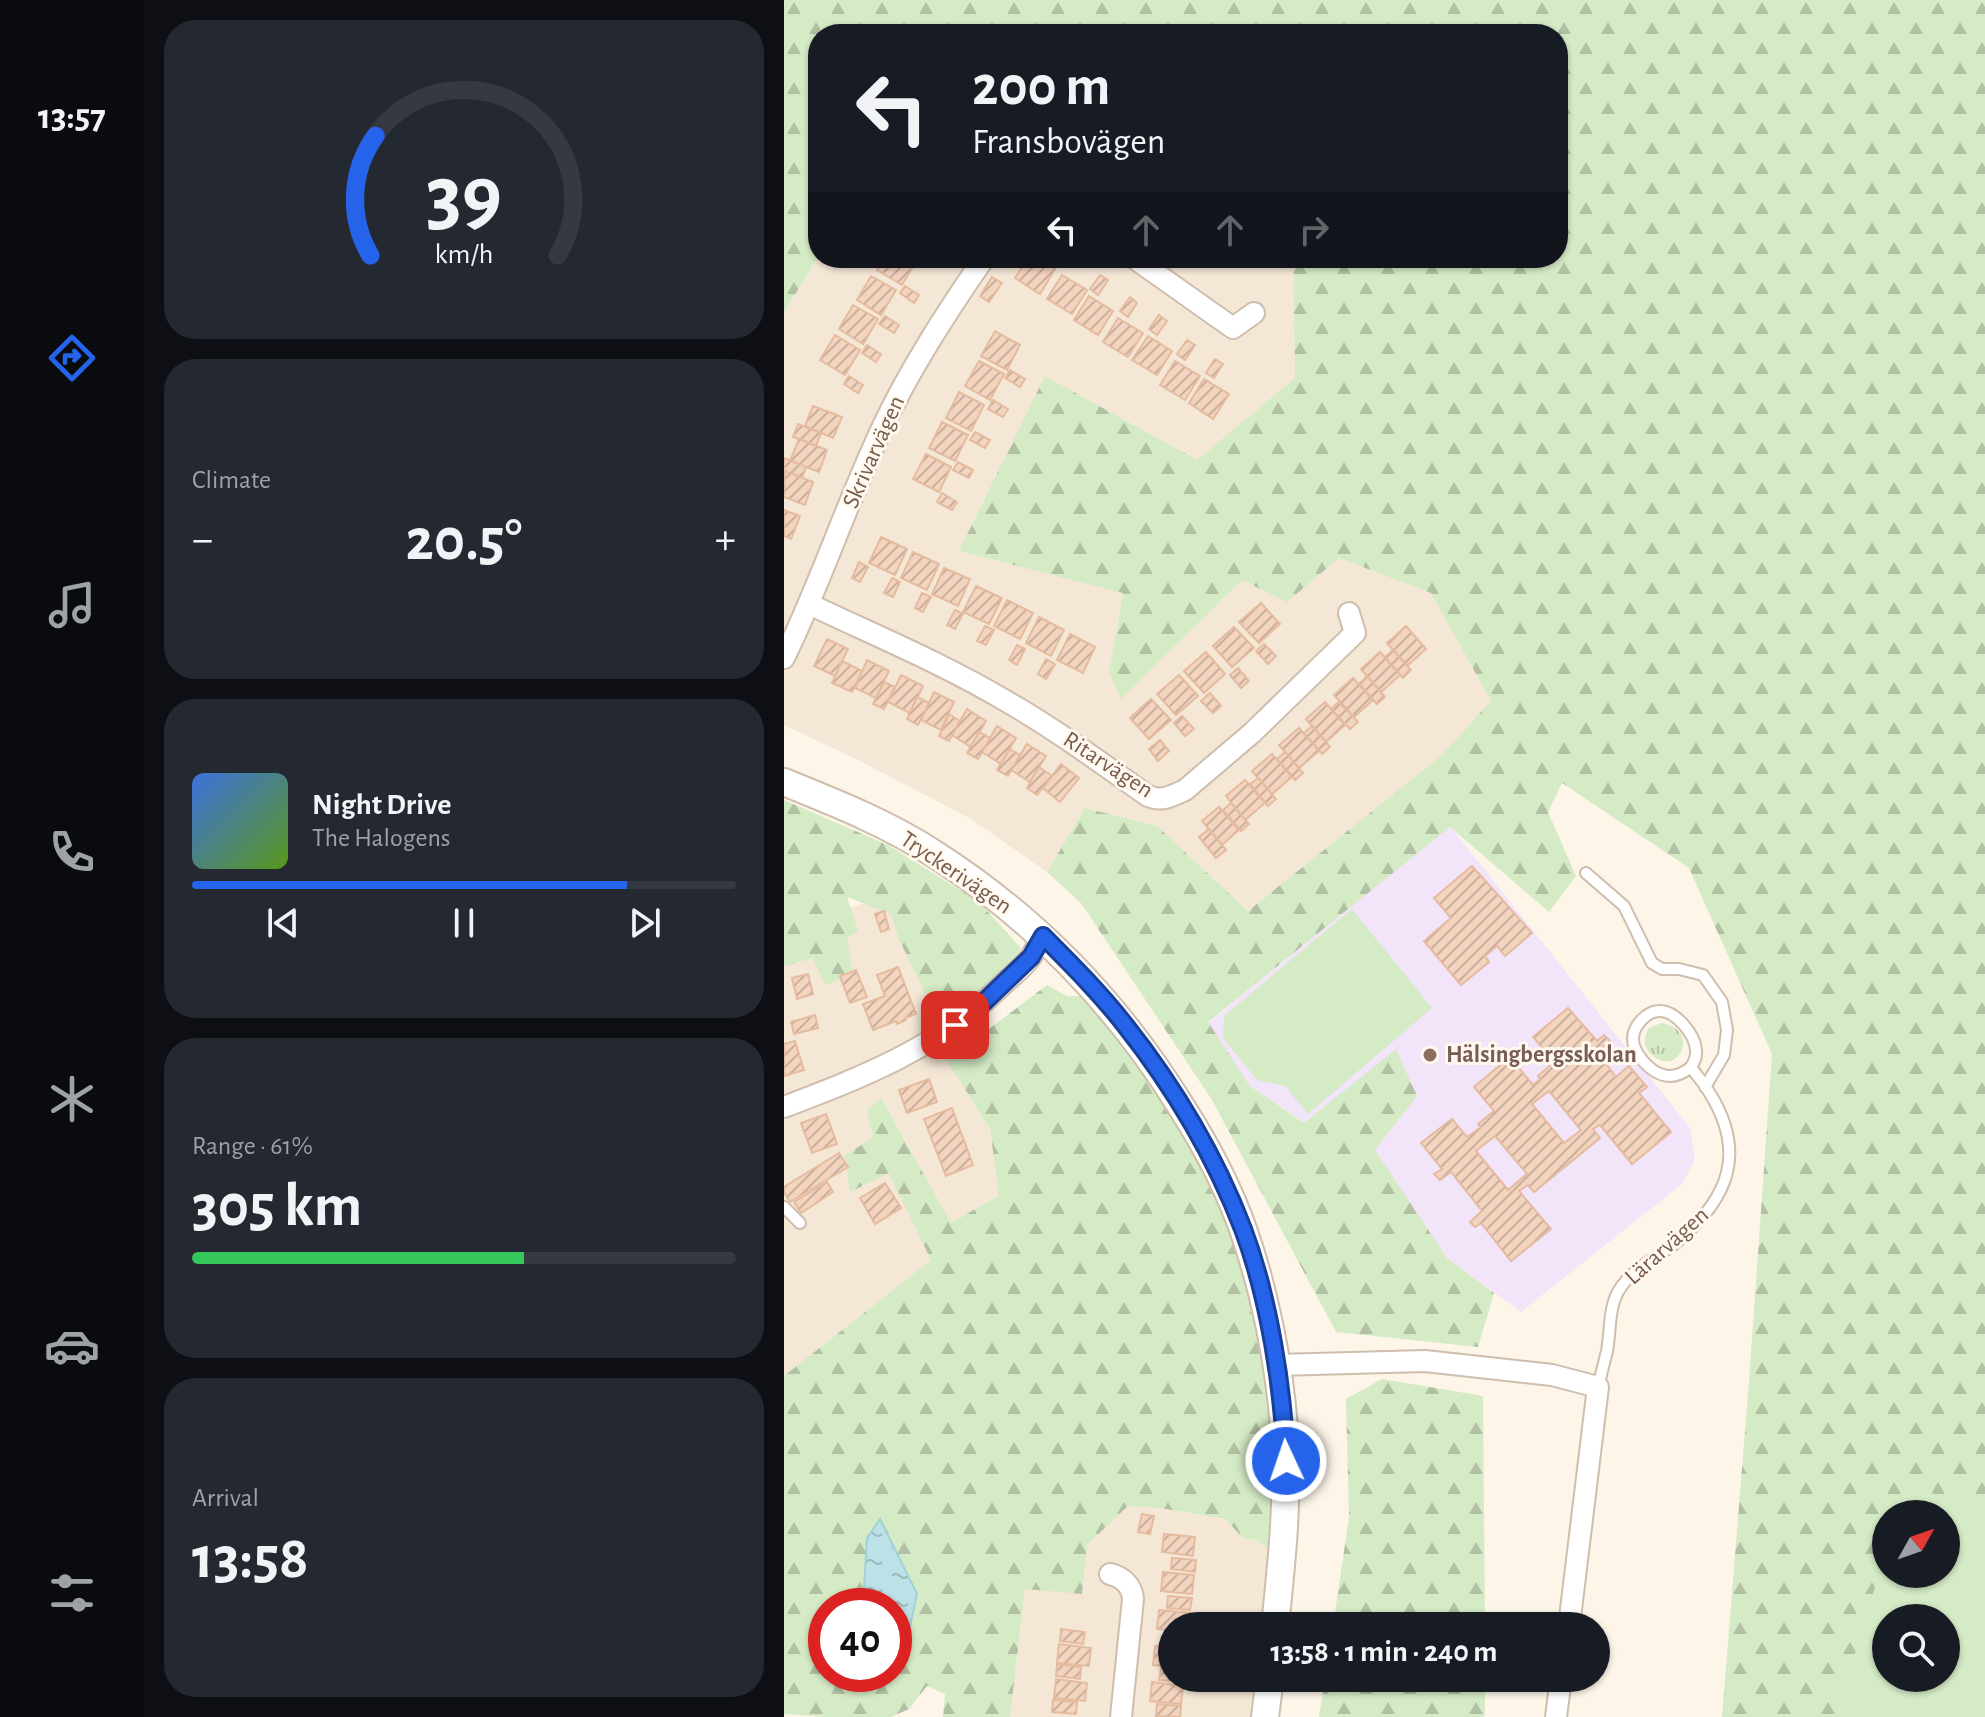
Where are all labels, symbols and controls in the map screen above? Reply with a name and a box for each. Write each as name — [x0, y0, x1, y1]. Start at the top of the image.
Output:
icon: left — [840, 56, 944, 160]
text: 200 m — [972, 59, 1110, 115]
text: 13:57 — [38, 99, 106, 135]
text: Fransbovägen — [972, 124, 1165, 160]
text: 39 — [426, 154, 502, 238]
icon: left — [1040, 208, 1084, 252]
icon: ahead — [1124, 208, 1168, 252]
icon: ahead — [1208, 208, 1252, 252]
icon: right — [1292, 208, 1336, 252]
text: km/h — [435, 240, 493, 269]
icon: directions — [44, 330, 100, 386]
street label: Skrivarvägen — [839, 392, 909, 512]
text: Climate — [192, 467, 271, 493]
text: 20.5° — [406, 511, 522, 571]
text: − — [192, 518, 213, 562]
text: + — [715, 518, 736, 562]
icon: music — [44, 577, 100, 633]
street label: Ritarvägen — [1059, 727, 1157, 803]
text: Night Drive — [312, 790, 451, 820]
icon: phone — [44, 824, 100, 880]
text: The Halogens — [312, 825, 450, 851]
street label: Tryckerivägen — [896, 827, 1016, 919]
icon: previous — [261, 901, 305, 945]
icon: pause — [442, 901, 486, 945]
icon: next — [623, 901, 667, 945]
pin — [921, 991, 989, 1059]
icon: arrive — [933, 1003, 977, 1047]
place label: Hälsingbergsskolan — [1446, 1043, 1637, 1067]
marker: Hälsingbergsskolan — [1421, 1046, 1439, 1064]
icon: climate — [44, 1071, 100, 1127]
text: Range · 61% — [192, 1133, 313, 1159]
text: 305 km — [192, 1177, 362, 1237]
street label: Lärarvägen — [1621, 1203, 1713, 1289]
icon: car — [44, 1318, 100, 1374]
position arrow — [1244, 1419, 1328, 1503]
text: Arrival — [192, 1485, 259, 1511]
north arrow — [1872, 1500, 1960, 1588]
map controls — [1872, 1500, 1960, 1692]
text: 13:58 — [192, 1529, 309, 1589]
icon: filters — [44, 1565, 100, 1621]
speed limit sign: 40 — [808, 1588, 912, 1692]
button: search — [1872, 1604, 1960, 1692]
text: 13:58 · 1 min · 240 m — [1270, 1637, 1498, 1667]

